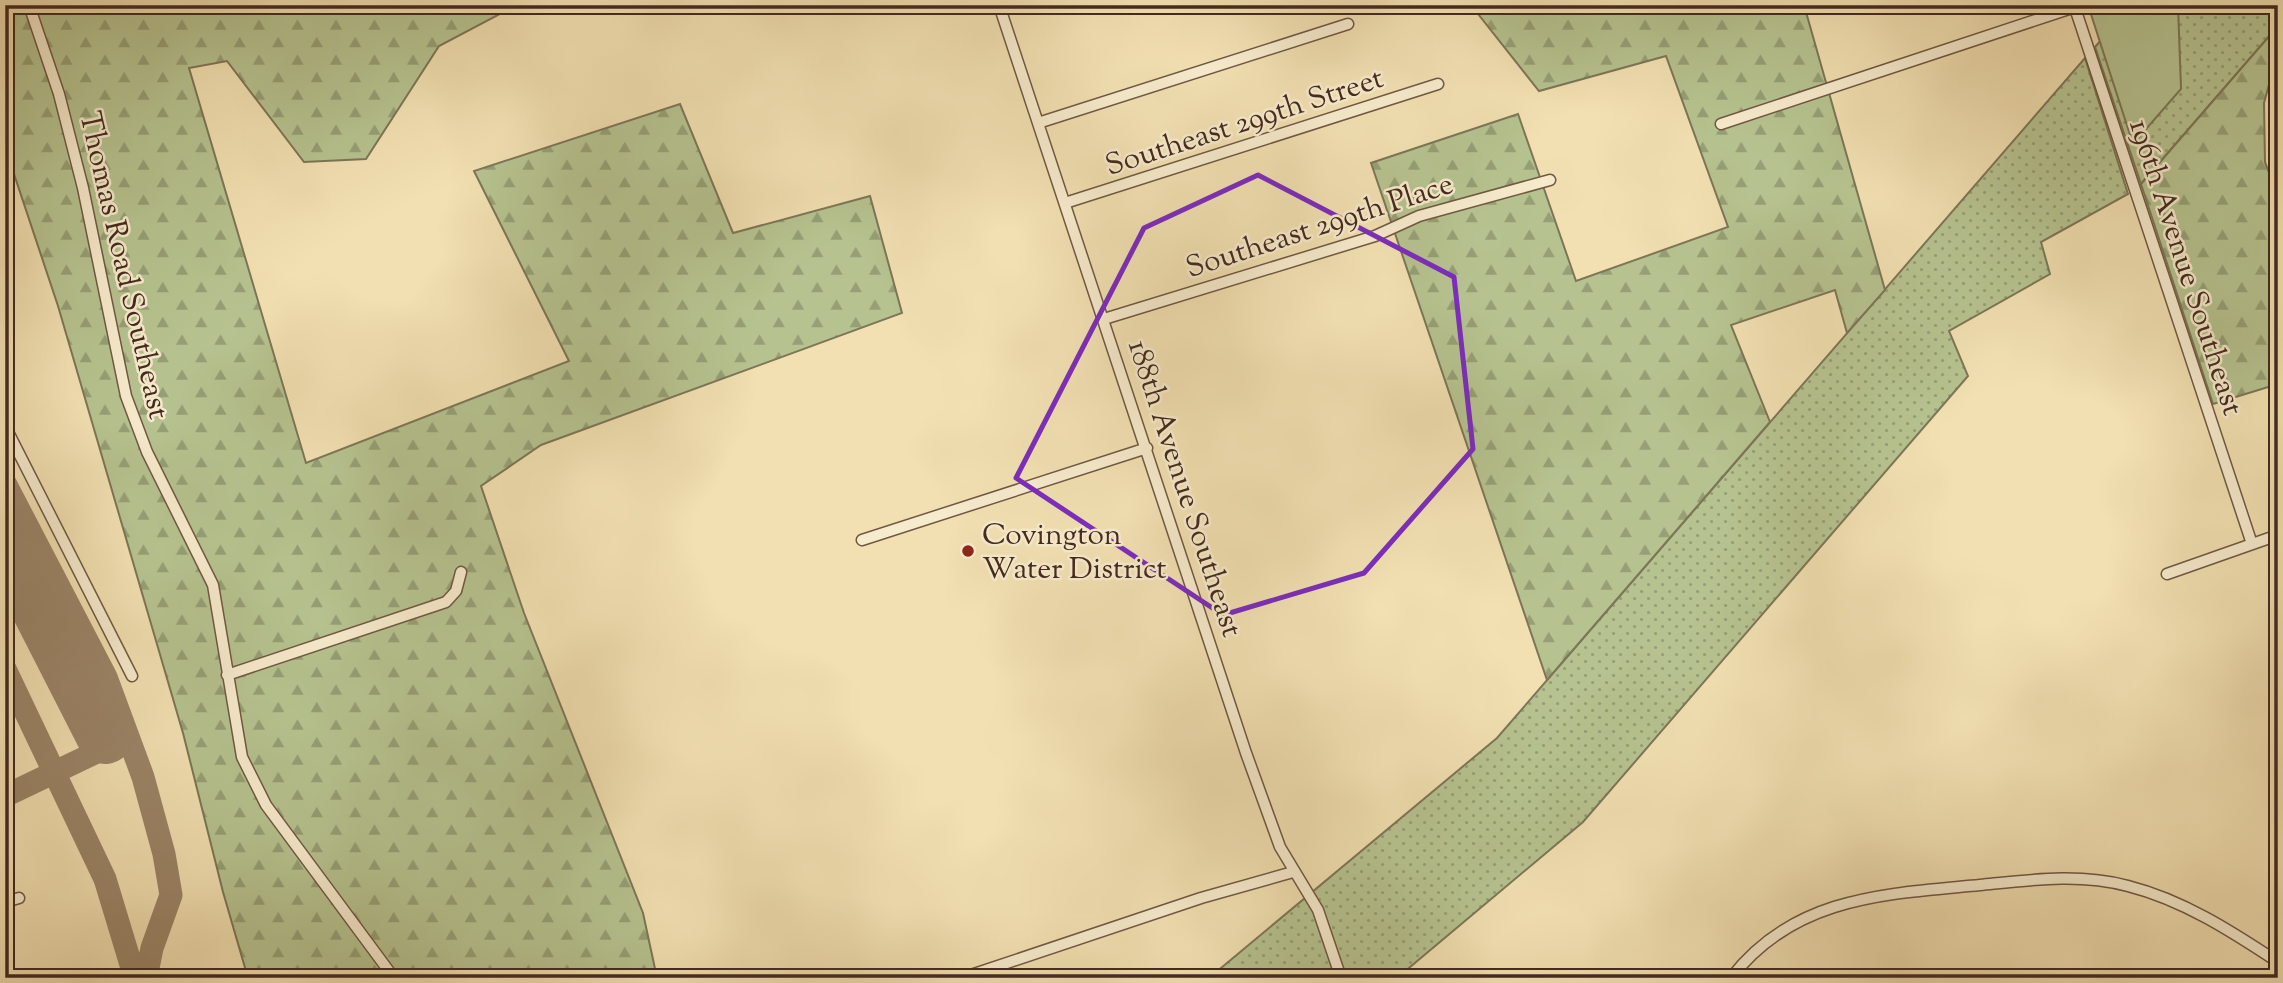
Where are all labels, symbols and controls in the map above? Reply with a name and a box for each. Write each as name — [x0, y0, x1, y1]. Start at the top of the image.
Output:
street label: Southeast 299th Street — [1100, 58, 1389, 189]
street label: Thomas Road Southeast — [66, 108, 179, 424]
street label: 196th Avenue Southeast — [2116, 114, 2253, 421]
street label: Southeast 299th Place — [1180, 164, 1459, 291]
street label: 188th Avenue Southeast — [1115, 335, 1252, 643]
place label: Covington Water District — [982, 515, 1167, 592]
marker: Covington Water District — [960, 543, 976, 559]

